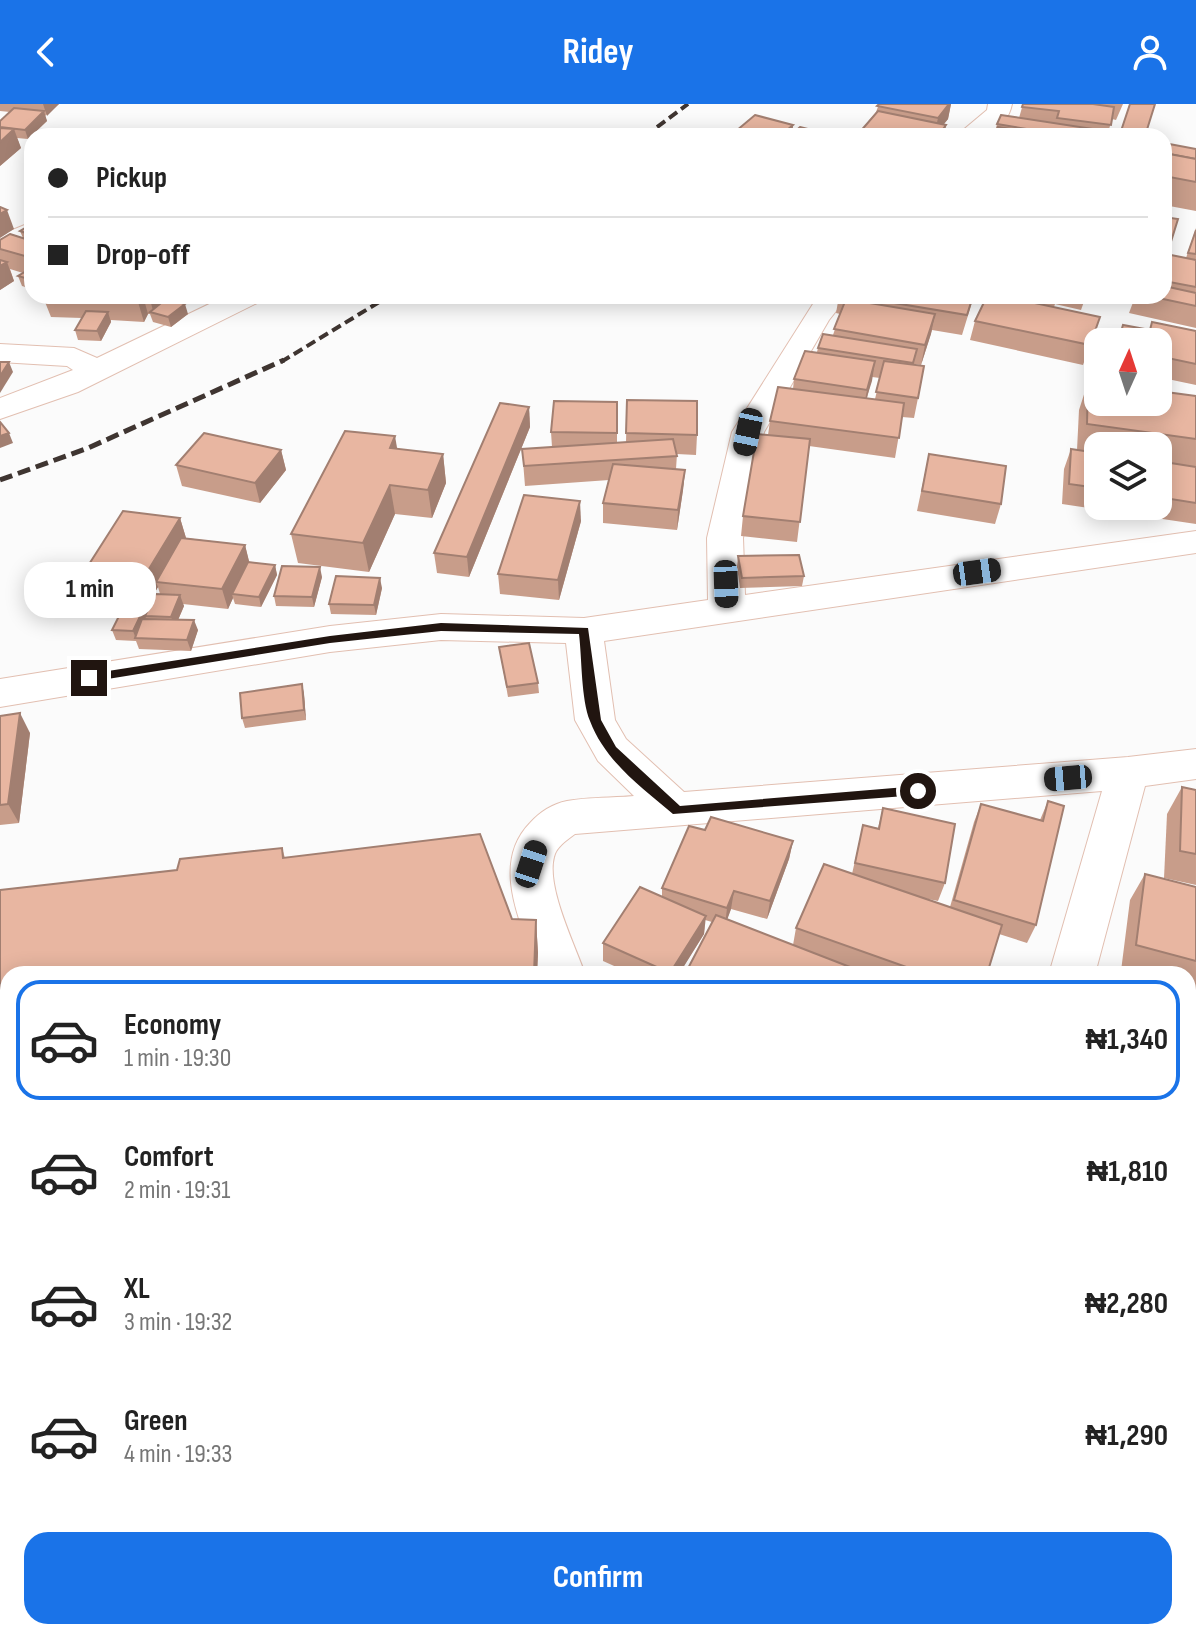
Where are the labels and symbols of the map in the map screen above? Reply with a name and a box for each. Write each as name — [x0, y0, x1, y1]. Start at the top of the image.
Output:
north arrow — [1084, 328, 1172, 416]
car — [731, 406, 765, 458]
car — [952, 557, 1002, 587]
car — [713, 560, 739, 608]
callout: 1 min — [23, 562, 155, 618]
route end — [71, 660, 107, 696]
car — [1043, 764, 1093, 792]
route start — [900, 773, 936, 809]
car — [512, 837, 550, 891]

